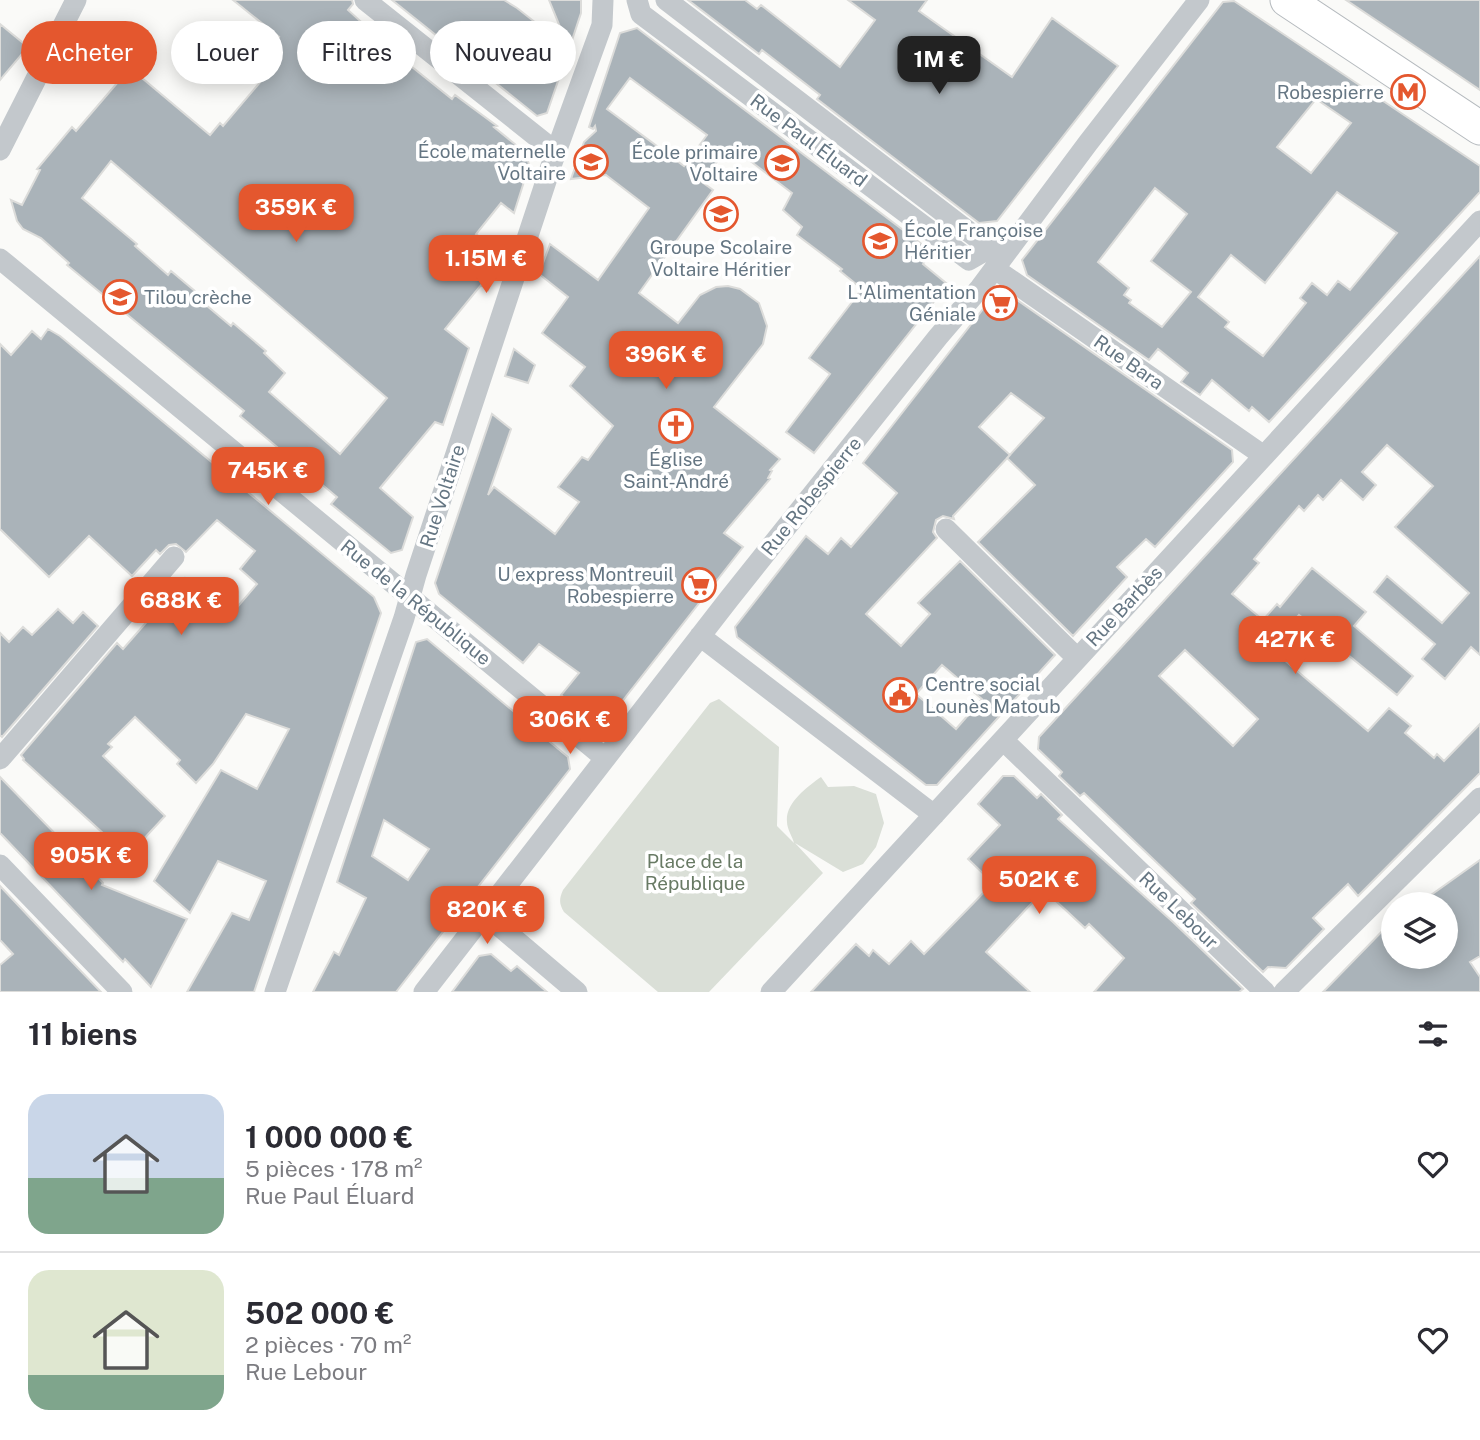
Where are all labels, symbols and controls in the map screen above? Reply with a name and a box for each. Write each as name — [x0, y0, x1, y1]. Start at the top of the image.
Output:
chip: Acheter — [21, 21, 157, 84]
chip: Louer — [171, 21, 283, 84]
chip: Filtres — [297, 21, 416, 84]
chip: Nouveau — [430, 21, 576, 84]
pin: 1M € — [898, 36, 980, 96]
text: 1M € — [913, 45, 965, 72]
metro station icon: Robespierre — [1389, 73, 1427, 111]
place label: Robespierre — [1277, 81, 1384, 103]
street label: Rue Paul Éluard — [746, 89, 872, 191]
place label: École maternelle Voltaire — [418, 140, 566, 184]
place label: École primaire Voltaire — [631, 141, 758, 185]
school or university icon: École maternelle Voltaire — [572, 143, 610, 181]
school or university icon: École primaire Voltaire — [763, 144, 801, 182]
pin: 359K € — [239, 184, 353, 244]
text: 359K € — [255, 193, 337, 220]
school or university icon: Groupe Scolaire Voltaire Héritier — [702, 195, 740, 233]
place label: École Françoise Héritier — [904, 219, 1043, 263]
school or university icon: École Françoise Héritier — [861, 222, 899, 260]
pin: 1.15M € — [421, 236, 551, 295]
place label: Groupe Scolaire Voltaire Héritier — [650, 236, 792, 280]
text: 1.15M € — [445, 244, 527, 271]
school or university icon: Tilou crèche — [101, 278, 139, 316]
place label: L'Alimentation Géniale — [847, 281, 976, 325]
supermarket icon: L'Alimentation Géniale — [981, 284, 1019, 322]
place label: Tilou crèche — [144, 286, 252, 308]
street label: Rue Bara — [1090, 330, 1168, 394]
pin: 396K € — [609, 332, 723, 391]
text: 396K € — [625, 340, 707, 367]
church icon: Église Saint-André — [657, 407, 695, 445]
street label: Rue Robespierre — [756, 432, 866, 560]
street label: Rue Voltaire — [415, 442, 469, 550]
pin: 745K € — [211, 448, 325, 507]
place label: Église Saint-André — [623, 448, 729, 492]
text: 745K € — [227, 456, 309, 483]
street label: Rue de la République — [337, 535, 495, 669]
street label: Rue Barbès — [1081, 561, 1167, 651]
place label: U express Montreuil Robespierre — [497, 563, 674, 607]
supermarket icon: U express Montreuil Robespierre — [680, 566, 718, 604]
pin: 688K € — [124, 578, 238, 637]
text: 688K € — [140, 586, 222, 613]
pin: 427K € — [1238, 616, 1352, 676]
text: 427K € — [1255, 625, 1335, 652]
place label: Centre social Lounès Matoub — [925, 673, 1061, 717]
public building icon: Centre social Lounès Matoub — [881, 676, 919, 714]
pin: 306K € — [513, 696, 627, 756]
text: 306K € — [529, 705, 611, 732]
pin: 905K € — [34, 832, 148, 892]
text: 905K € — [50, 841, 132, 868]
park label: Place de la République — [645, 850, 745, 894]
pin: 502K € — [982, 856, 1096, 916]
text: 502K € — [998, 865, 1080, 892]
street label: Rue Lebour — [1135, 867, 1223, 953]
pin: 820K € — [430, 886, 544, 946]
map controls — [1381, 892, 1458, 969]
button: layers — [1381, 892, 1458, 969]
text: 820K € — [446, 895, 528, 922]
icon: filters — [1414, 1015, 1452, 1053]
text: 11 biens — [28, 1016, 137, 1052]
text: 1 000 000 € — [245, 1119, 413, 1155]
icon: home — [84, 1122, 168, 1206]
icon: heart — [1414, 1145, 1452, 1183]
text: 5 pièces · 178 m² — [245, 1155, 423, 1182]
text: Rue Paul Éluard — [245, 1182, 415, 1209]
text: 502 000 € — [245, 1295, 395, 1331]
icon: home — [84, 1298, 168, 1382]
icon: heart — [1414, 1321, 1452, 1359]
text: 2 pièces · 70 m² — [245, 1331, 411, 1358]
text: Rue Lebour — [245, 1358, 367, 1385]

